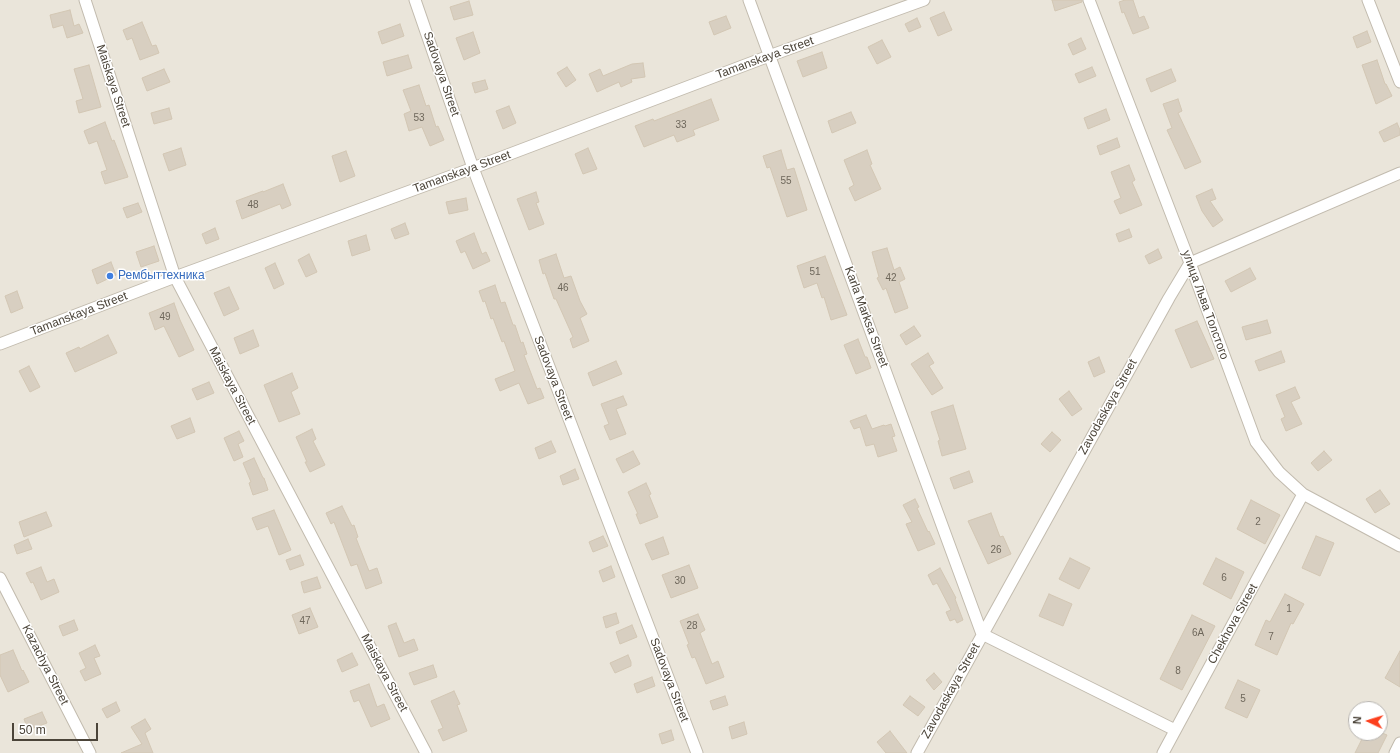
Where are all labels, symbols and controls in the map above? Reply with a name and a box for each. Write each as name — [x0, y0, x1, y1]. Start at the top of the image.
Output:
street label: Sadovaya Street — [420, 30, 462, 118]
street label: Tamanskaya Street — [714, 34, 816, 82]
street label: Maiskaya Street — [93, 43, 133, 129]
house number: 53 — [413, 112, 425, 124]
house number: 33 — [675, 119, 687, 131]
street label: Tamanskaya Street — [411, 148, 513, 196]
house number: 55 — [780, 175, 792, 187]
house number: 48 — [247, 199, 259, 211]
street label: улица Льва Толстого — [1179, 248, 1231, 362]
street label: Karla Marksa Street — [841, 265, 891, 369]
house number: 51 — [809, 266, 821, 278]
place label: Рембыттехника — [118, 269, 205, 283]
marker: Рембыттехника — [105, 271, 115, 281]
house number: 42 — [885, 272, 897, 284]
house number: 46 — [557, 282, 569, 294]
street label: Tamanskaya Street — [28, 289, 130, 339]
house number: 49 — [159, 311, 171, 323]
street label: Sadovaya Street — [530, 334, 576, 422]
street label: Maiskaya Street — [205, 345, 259, 427]
street label: Zavodaskaya Street — [1076, 357, 1140, 457]
house number: 2 — [1255, 516, 1261, 528]
house number: 26 — [990, 544, 1002, 556]
house number: 6 — [1221, 572, 1227, 584]
house number: 30 — [674, 575, 686, 587]
street label: Chekhova Street — [1205, 581, 1261, 667]
house number: 1 — [1286, 603, 1292, 615]
house number: 47 — [299, 615, 311, 627]
house number: 28 — [686, 620, 698, 632]
street label: Kazachya Street — [19, 623, 71, 707]
house number: 6А — [1192, 627, 1204, 639]
house number: 7 — [1268, 631, 1274, 643]
street label: Maiskaya Street — [357, 632, 411, 714]
street label: Sadovaya Street — [646, 636, 692, 724]
street label: Zavodaskaya Street — [919, 641, 983, 741]
house number: 8 — [1175, 665, 1181, 677]
house number: 5 — [1240, 693, 1246, 705]
north arrow — [1348, 701, 1388, 741]
scale bar — [14, 715, 100, 741]
text: N — [1351, 716, 1363, 725]
text: 50 m — [19, 723, 46, 737]

